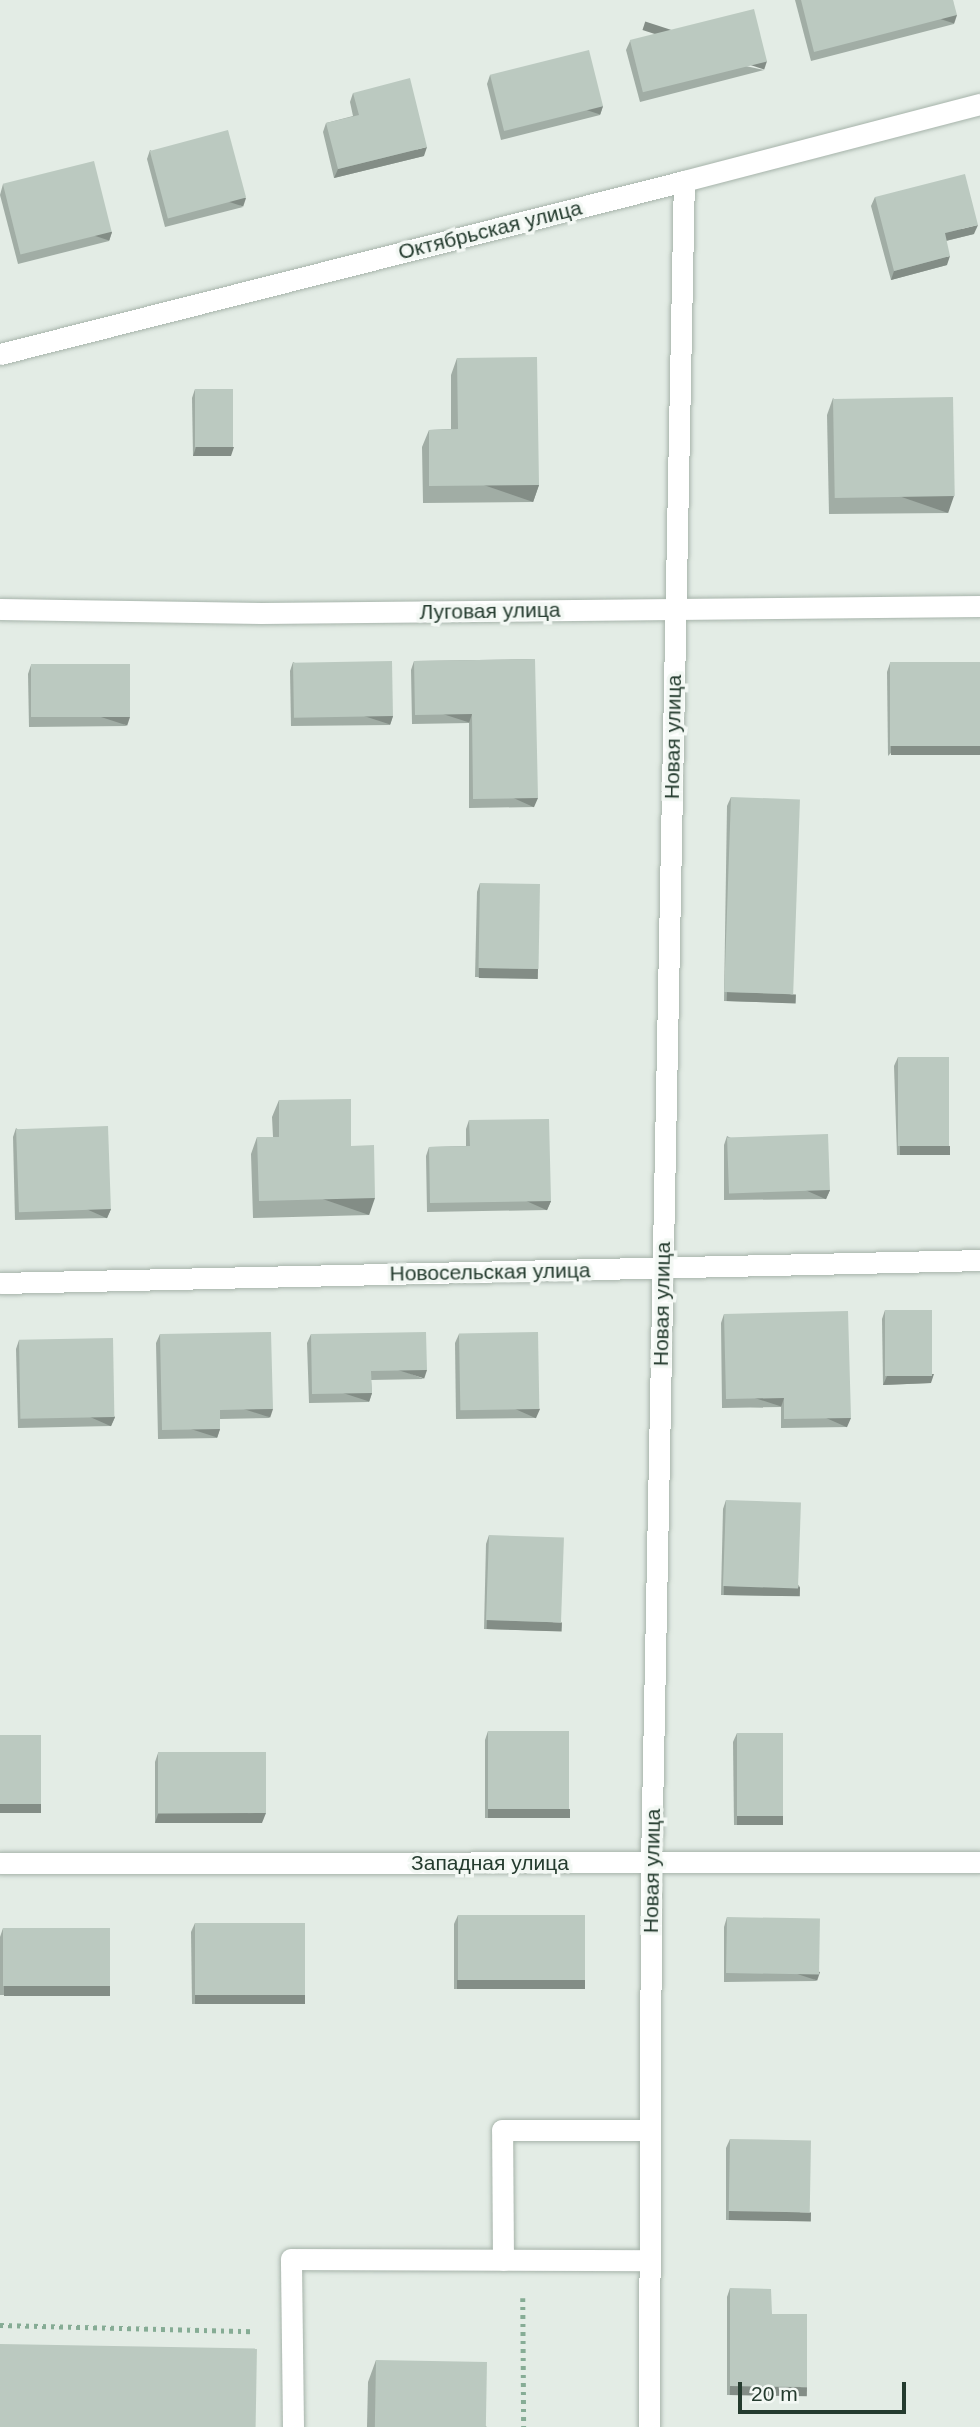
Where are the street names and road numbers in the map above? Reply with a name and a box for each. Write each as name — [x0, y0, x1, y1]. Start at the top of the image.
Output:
street label: Октябрьская улица — [396, 195, 584, 265]
street label: Луговая улица — [419, 597, 561, 625]
street label: Новая улица — [659, 675, 687, 799]
street label: Новая улица — [648, 1242, 676, 1366]
street label: Новосельская улица — [389, 1258, 591, 1286]
street label: Новая улица — [638, 1809, 666, 1933]
street label: Западная улица — [411, 1850, 569, 1876]

